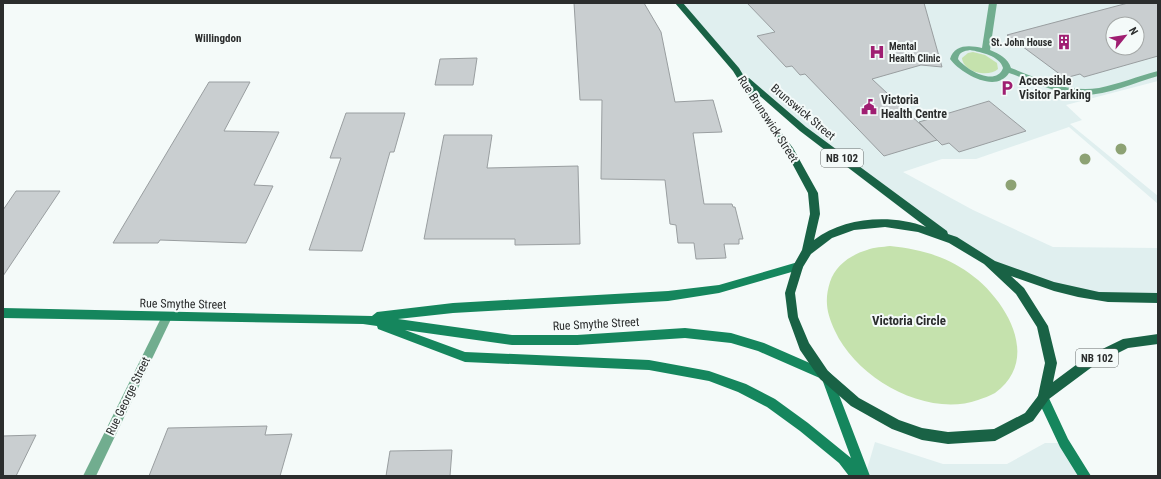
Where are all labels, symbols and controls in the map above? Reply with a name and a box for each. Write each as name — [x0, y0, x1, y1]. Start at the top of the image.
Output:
north arrow — [1105, 16, 1145, 56]
text: N — [1126, 25, 1141, 38]
district label: Willingdon — [195, 32, 241, 45]
building icon: St. John House — [1055, 33, 1073, 51]
place label: St. John House — [991, 37, 1052, 48]
place label: Mental Health Clinic — [889, 41, 941, 64]
hospital icon: Mental Health Clinic — [868, 43, 886, 61]
street label: Rue Brunswick Street — [735, 73, 801, 165]
place label: Accessible Visitor Parking — [1019, 74, 1091, 102]
parking icon: Accessible Visitor Parking — [998, 79, 1016, 97]
street label: Brunswick Street — [768, 81, 838, 143]
place label: Victoria Health Centre — [881, 93, 947, 121]
public building icon: Victoria Health Centre — [860, 98, 878, 116]
road number: NB 102 — [821, 149, 863, 167]
street label: Rue Smythe Street — [140, 296, 227, 312]
district label: Victoria Circle — [872, 313, 946, 328]
street label: Rue Smythe Street — [552, 315, 640, 333]
road number: NB 102 — [1076, 349, 1118, 367]
street label: Rue George Street — [103, 354, 153, 437]

